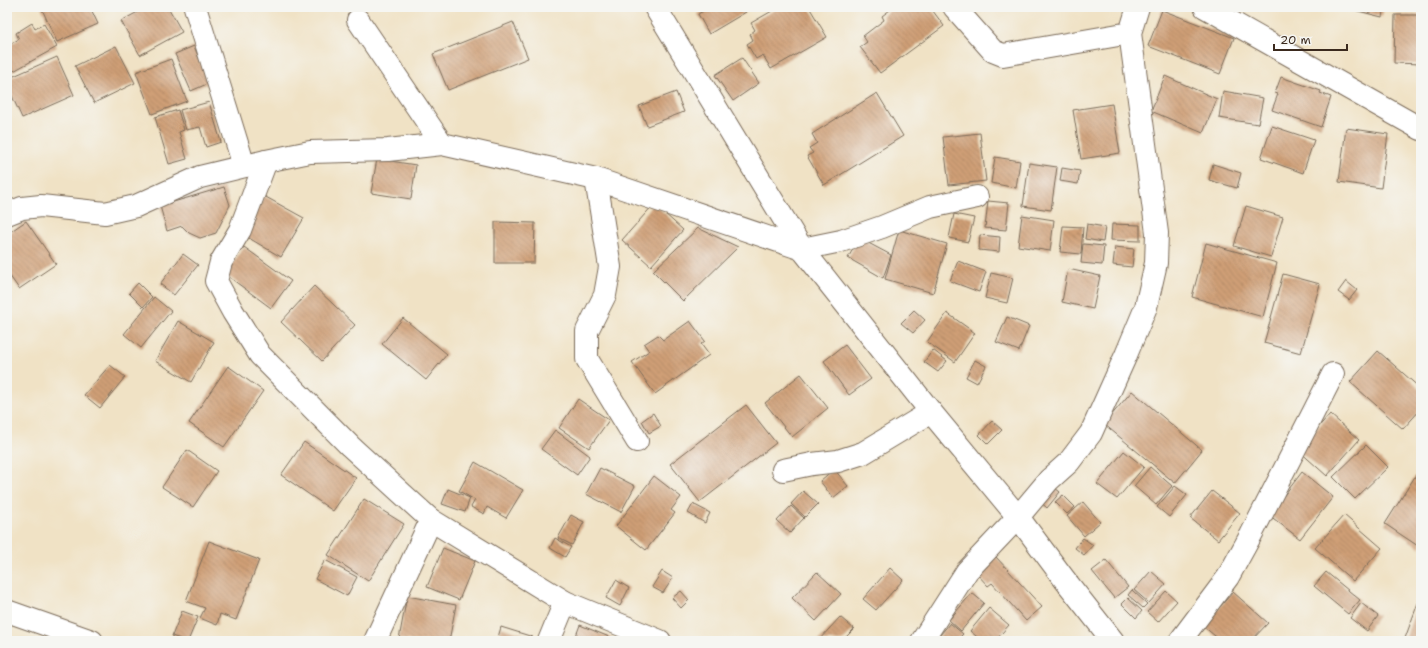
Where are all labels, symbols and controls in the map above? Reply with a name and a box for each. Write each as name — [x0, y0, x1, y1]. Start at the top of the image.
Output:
scale bar — [1274, 26, 1347, 52]
text: 20 m — [1280, 32, 1311, 48]

